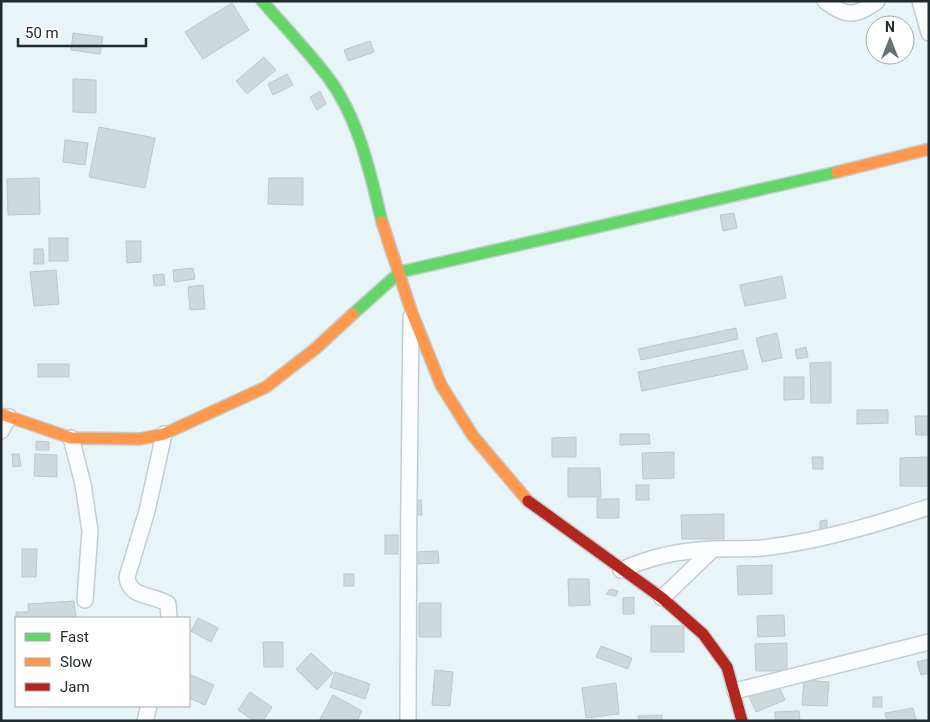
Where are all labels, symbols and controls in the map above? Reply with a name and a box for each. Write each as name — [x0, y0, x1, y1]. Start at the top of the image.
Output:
scale bar — [18, 15, 145, 47]
north arrow — [865, 15, 915, 65]
text: N — [885, 19, 895, 35]
text: 50 m — [25, 24, 59, 42]
legend — [15, 617, 190, 707]
text: Fast — [60, 628, 89, 646]
text: Slow — [60, 653, 92, 671]
text: Jam — [60, 678, 90, 696]

